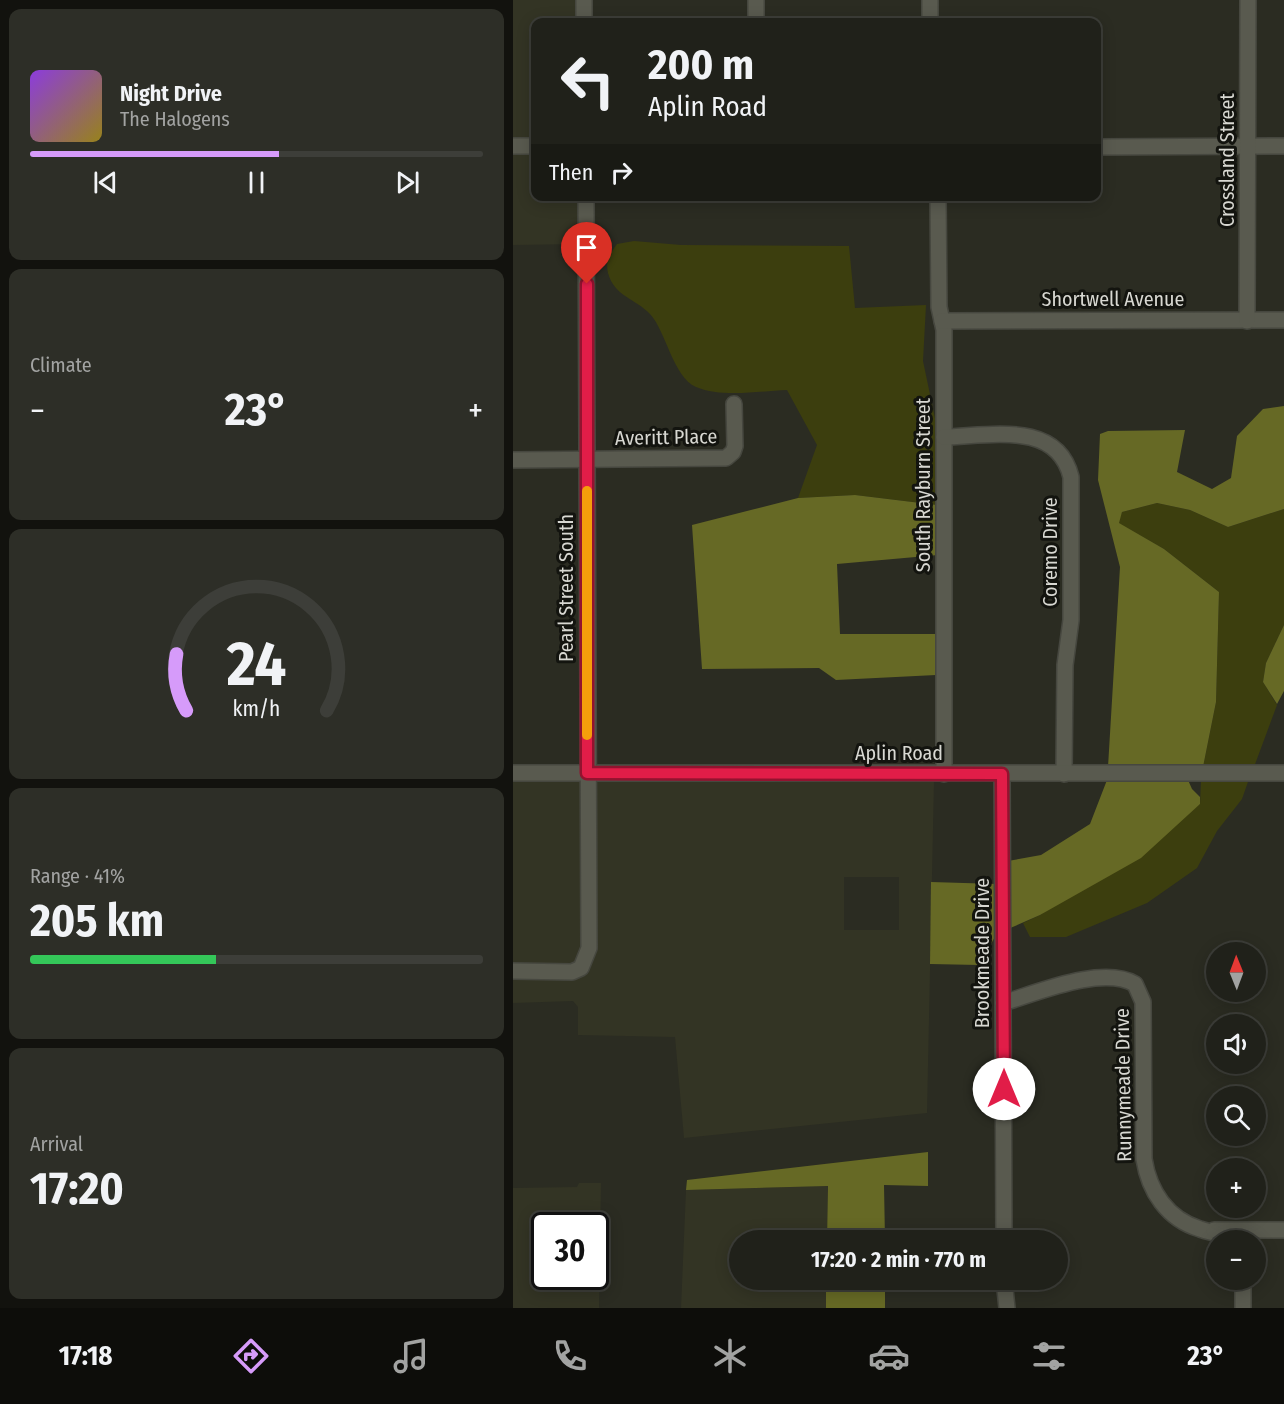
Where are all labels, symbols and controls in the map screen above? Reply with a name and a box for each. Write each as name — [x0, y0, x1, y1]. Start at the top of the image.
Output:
text: 200 m — [648, 40, 754, 90]
icon: left — [549, 42, 627, 120]
text: Night Drive — [120, 80, 222, 107]
text: Aplin Road — [648, 91, 767, 123]
street label: Crossland Street — [1215, 93, 1239, 227]
text: The Halogens — [120, 107, 230, 131]
icon: right — [605, 156, 638, 189]
text: Then — [549, 159, 593, 186]
icon: previous — [89, 166, 122, 199]
icon: pause — [240, 166, 273, 199]
icon: next — [391, 166, 424, 199]
pin — [561, 222, 612, 284]
icon: arrive — [570, 231, 603, 264]
street label: Shortwell Avenue — [1042, 287, 1184, 311]
text: Climate — [30, 353, 92, 377]
text: 23° — [225, 383, 288, 437]
text: − — [30, 391, 45, 431]
text: + — [468, 391, 483, 431]
street label: South Rayburn Street — [911, 397, 935, 572]
street label: Averitt Place — [615, 424, 717, 450]
street label: Coremo Drive — [1038, 497, 1062, 607]
street label: Pearl Street South — [554, 514, 578, 662]
text: 24 — [226, 627, 286, 702]
text: km/h — [233, 696, 280, 722]
street label: Aplin Road — [855, 741, 943, 765]
text: Range · 41% — [30, 864, 125, 888]
street label: Brookmeade Drive — [970, 878, 994, 1028]
text: 205 km — [30, 894, 164, 948]
north arrow — [1206, 942, 1266, 1002]
map controls — [1206, 942, 1266, 1290]
street label: Runnymeade Drive — [1110, 1008, 1136, 1162]
button: sound — [1206, 1014, 1266, 1074]
position arrow — [972, 1057, 1036, 1121]
button: search — [1206, 1086, 1266, 1146]
text: Arrival — [30, 1132, 83, 1156]
button: + — [1206, 1158, 1266, 1218]
text: 17:20 — [30, 1162, 124, 1216]
speed limit sign: 30 — [531, 1212, 609, 1290]
button: − — [1206, 1230, 1266, 1290]
text: 17:20 · 2 min · 770 m — [811, 1246, 986, 1273]
icon: directions — [230, 1335, 272, 1377]
icon: music — [390, 1335, 432, 1377]
icon: phone — [549, 1335, 591, 1377]
icon: climate — [709, 1335, 751, 1377]
icon: car — [868, 1335, 910, 1377]
icon: filters — [1028, 1335, 1070, 1377]
text: 17:18 — [59, 1340, 113, 1372]
text: 23° — [1187, 1340, 1225, 1372]

